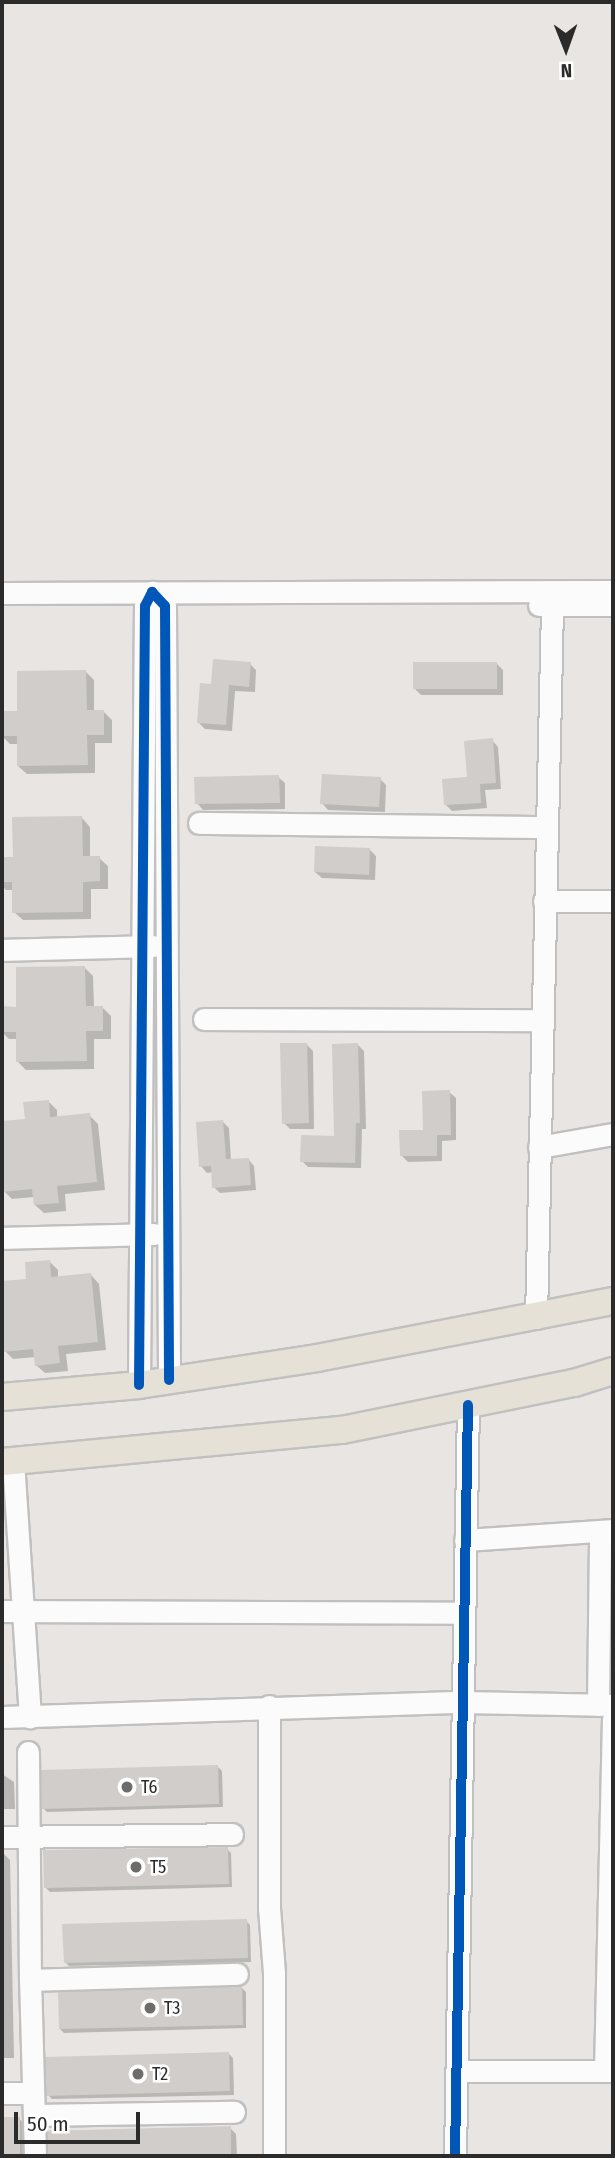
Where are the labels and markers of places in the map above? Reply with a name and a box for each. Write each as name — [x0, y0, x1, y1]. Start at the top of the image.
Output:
place label: T6 — [141, 1776, 158, 1798]
marker: T6 — [119, 1779, 135, 1795]
place label: T5 — [150, 1856, 166, 1878]
marker: T5 — [128, 1859, 144, 1875]
place label: T3 — [164, 1997, 180, 2019]
marker: T3 — [142, 2000, 158, 2016]
place label: T2 — [152, 2063, 168, 2085]
marker: T2 — [130, 2066, 146, 2082]

